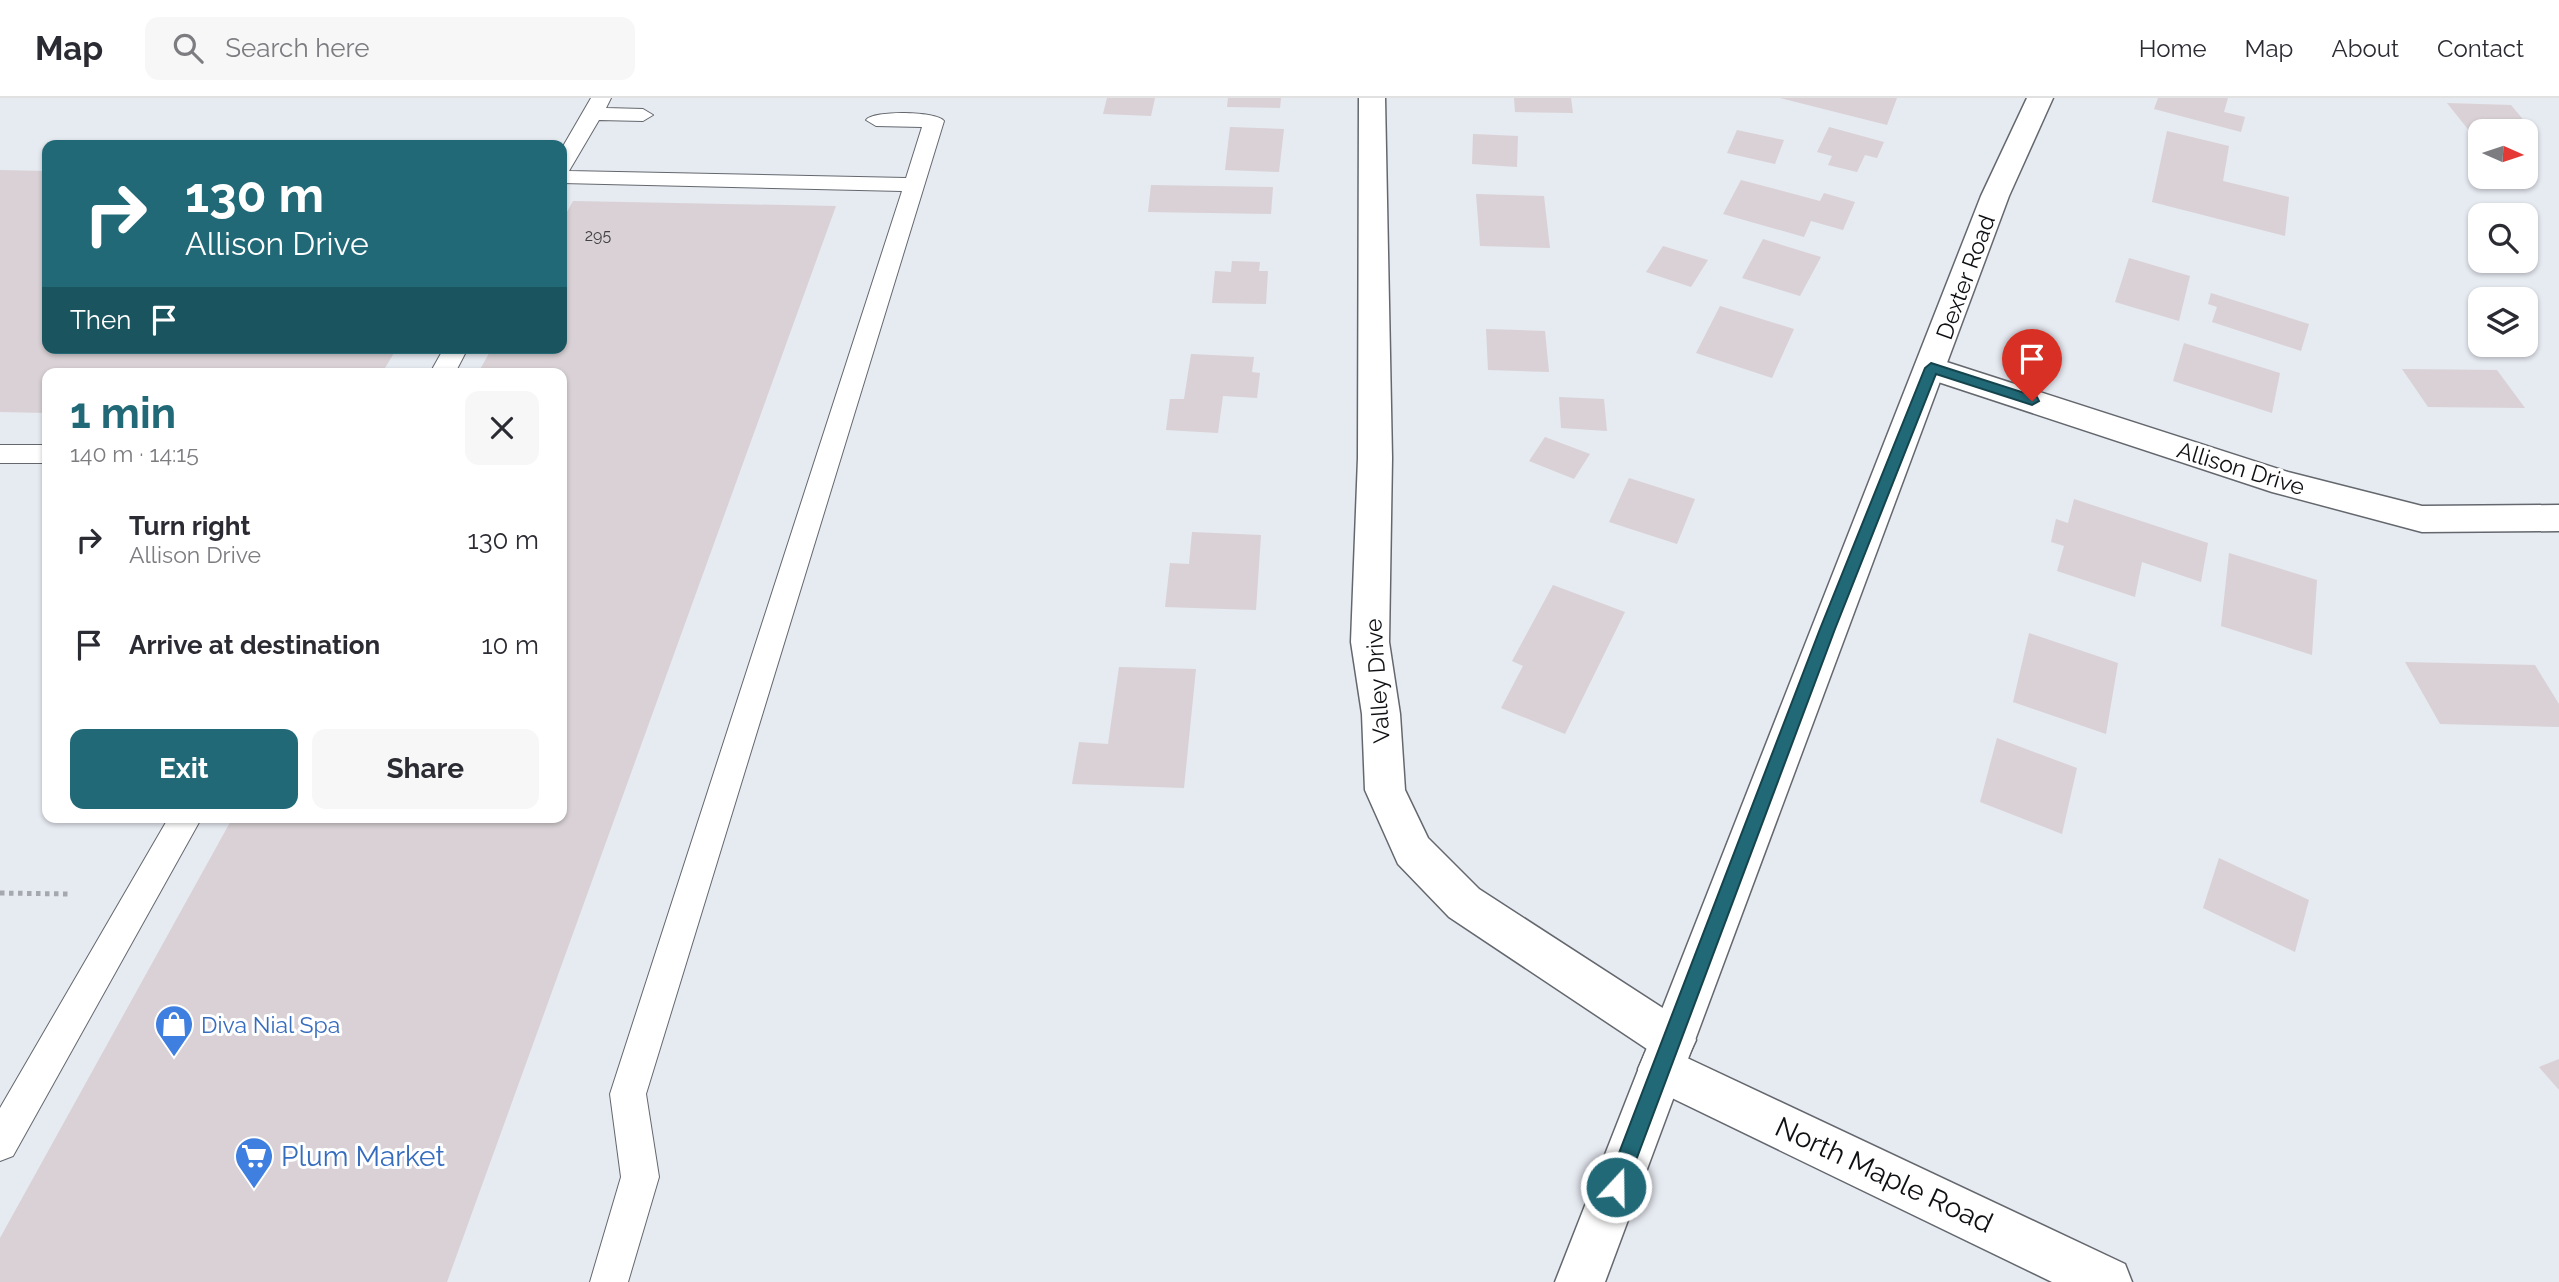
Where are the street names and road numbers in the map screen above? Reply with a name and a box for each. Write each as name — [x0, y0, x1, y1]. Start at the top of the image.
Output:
street label: Dexter Road — [1930, 211, 2000, 343]
street label: Allison Drive — [2174, 436, 2308, 500]
street label: Valley Drive — [1359, 618, 1395, 744]
street label: North Maple Road — [1770, 1110, 1998, 1240]

